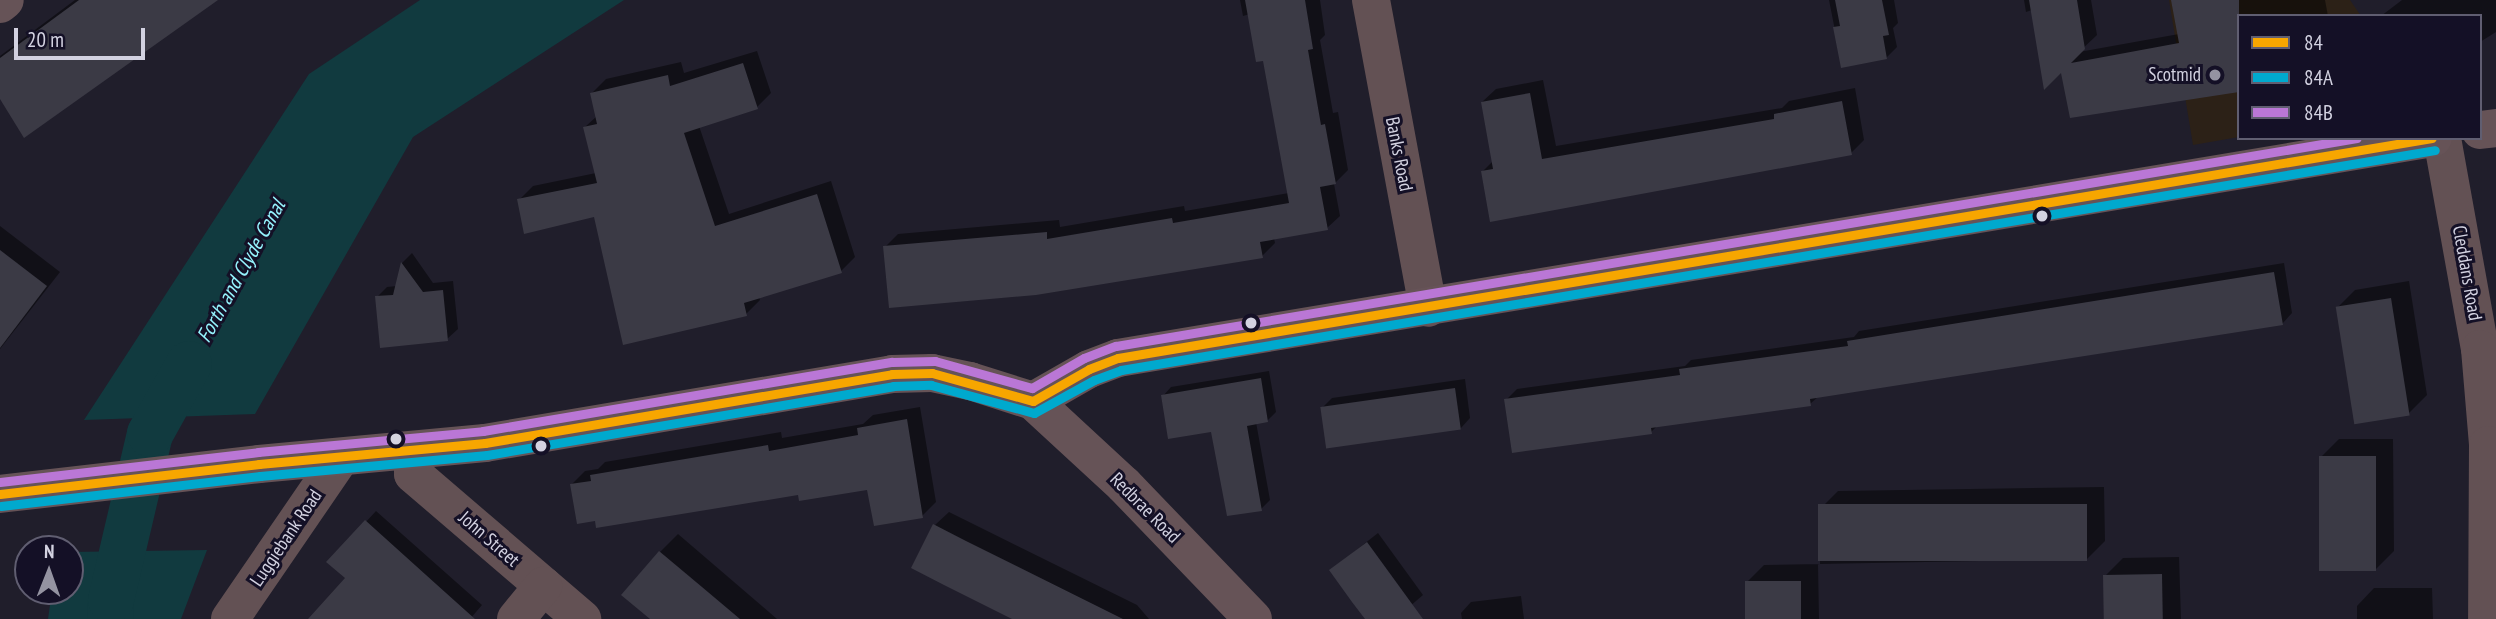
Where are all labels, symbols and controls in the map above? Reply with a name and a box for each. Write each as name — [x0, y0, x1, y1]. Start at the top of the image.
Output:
scale bar — [18, 14, 149, 58]
legend — [2237, 14, 2482, 140]
text: 20 m — [27, 26, 64, 53]
text: 84 — [2304, 29, 2323, 56]
place label: Scotmid — [2148, 64, 2201, 86]
text: 84A — [2304, 64, 2333, 91]
marker: Scotmid — [2207, 67, 2223, 83]
text: 84B — [2304, 99, 2333, 126]
street label: Banks Road — [1381, 115, 1417, 193]
water label: Forth and Clyde Canal — [191, 195, 291, 347]
unlabelled marker — [2035, 209, 2049, 223]
street label: Cleddans Road — [2447, 224, 2487, 322]
unlabelled marker — [1244, 316, 1258, 330]
unlabelled marker — [389, 432, 403, 446]
unlabelled marker — [534, 439, 548, 453]
street label: Redbrae Road — [1105, 468, 1185, 548]
street label: Luggiebank Road — [245, 485, 327, 591]
street label: John Street — [454, 507, 524, 571]
north arrow — [14, 535, 84, 605]
text: N — [44, 539, 55, 563]

